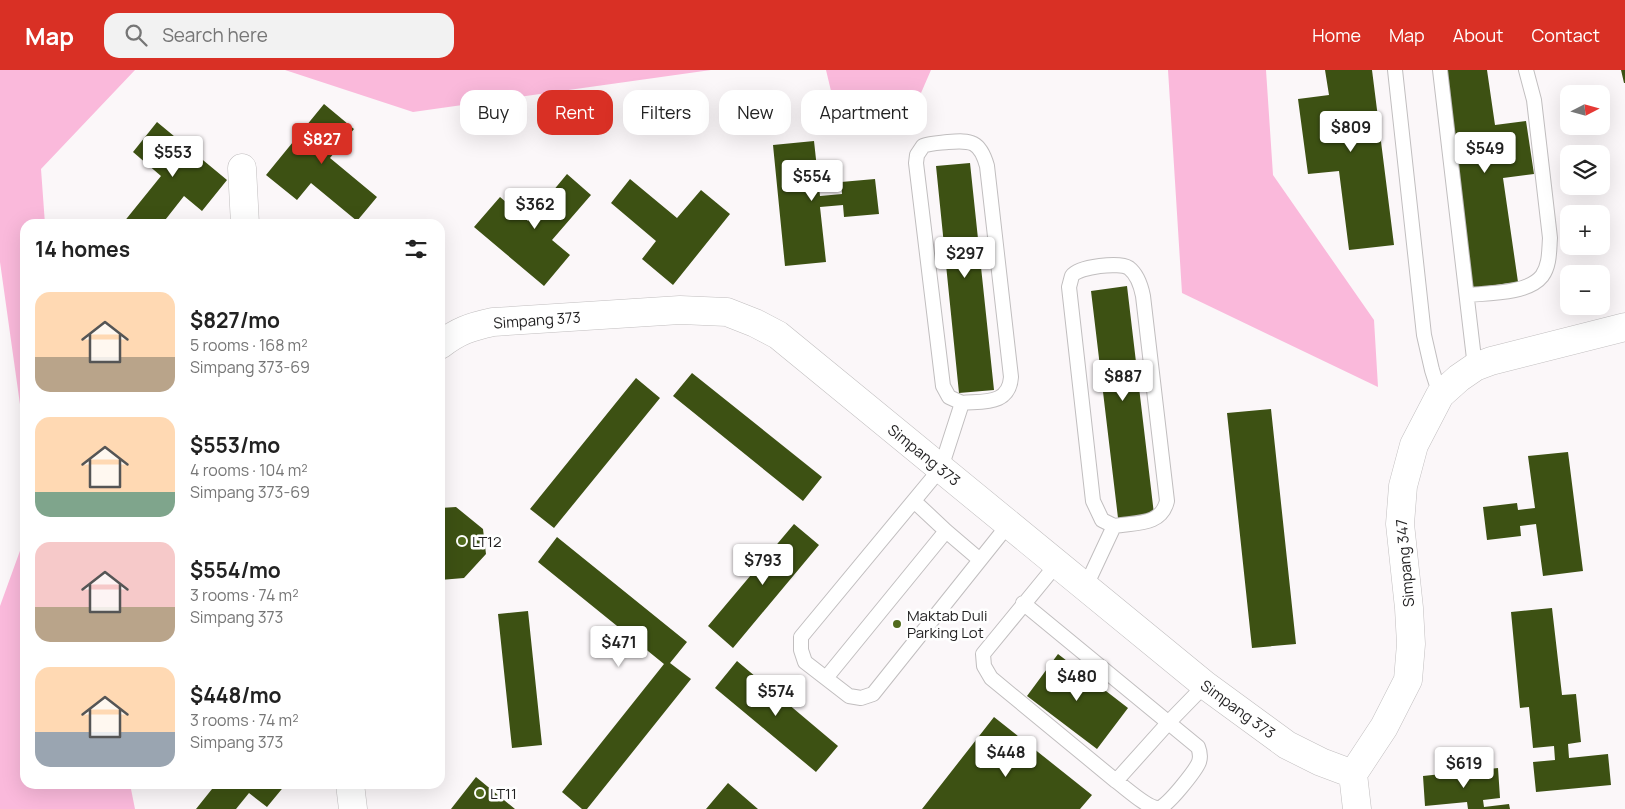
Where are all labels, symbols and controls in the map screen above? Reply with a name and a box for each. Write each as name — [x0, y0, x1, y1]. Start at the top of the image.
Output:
search box — [104, 13, 454, 58]
text: Map — [25, 19, 74, 52]
icon: search — [122, 21, 150, 49]
text: Search here — [162, 22, 268, 48]
text: Home — [1312, 23, 1361, 47]
text: Map — [1389, 23, 1425, 47]
text: About — [1453, 23, 1503, 47]
text: Contact — [1531, 23, 1600, 47]
north arrow — [1560, 85, 1610, 135]
map controls — [1560, 85, 1610, 315]
chip: Buy — [460, 90, 527, 135]
chip: Rent — [537, 90, 613, 135]
chip: Filters — [623, 90, 709, 135]
chip: New — [719, 90, 791, 135]
chip: Apartment — [801, 90, 927, 135]
pin: $809 — [1321, 111, 1381, 153]
text: $809 — [1331, 116, 1371, 138]
pin: $827 — [292, 122, 352, 165]
text: $827 — [303, 128, 341, 150]
pin: $549 — [1455, 132, 1515, 174]
pin: $553 — [143, 136, 203, 178]
text: $549 — [1466, 137, 1504, 159]
text: $553 — [154, 141, 192, 163]
button: layers — [1560, 145, 1610, 195]
pin: $554 — [782, 160, 842, 202]
text: $554 — [793, 165, 831, 187]
pin: $362 — [505, 188, 565, 230]
text: $362 — [516, 193, 554, 215]
button: + — [1560, 205, 1610, 255]
text: 14 homes — [35, 235, 130, 263]
icon: filters — [402, 235, 430, 263]
pin: $297 — [935, 236, 995, 279]
text: $297 — [946, 242, 984, 264]
button: − — [1560, 265, 1610, 315]
text: $827/mo — [190, 306, 280, 334]
street label: Simpang 373 — [493, 306, 581, 334]
icon: home — [75, 312, 135, 372]
text: 5 rooms · 168 m² — [190, 334, 308, 356]
text: Simpang 373-69 — [190, 356, 310, 378]
pin: $887 — [1093, 360, 1153, 402]
text: $887 — [1104, 365, 1142, 387]
street label: Simpang 373 — [883, 419, 965, 491]
text: $553/mo — [190, 431, 280, 459]
icon: home — [75, 437, 135, 497]
text: 4 rooms · 104 m² — [190, 459, 308, 481]
text: Simpang 373-69 — [190, 481, 310, 503]
street label: Simpang 347 — [1391, 518, 1419, 608]
place label: LT12 — [472, 531, 502, 552]
marker: LT12 — [456, 535, 468, 547]
pin: $793 — [733, 544, 793, 586]
text: $793 — [744, 549, 782, 571]
text: $554/mo — [190, 556, 281, 584]
icon: home — [75, 562, 135, 622]
text: 3 rooms · 74 m² — [190, 584, 299, 606]
place label: Maktab Duli Parking Lot — [907, 605, 988, 643]
text: Simpang 373 — [190, 606, 283, 628]
marker: Maktab Duli Parking Lot — [891, 618, 903, 630]
pin: $471 — [589, 626, 649, 668]
text: $471 — [601, 631, 637, 653]
pin: $480 — [1047, 660, 1107, 702]
text: $480 — [1057, 665, 1097, 687]
pin: $574 — [746, 674, 806, 717]
street label: Simpang 373 — [1196, 675, 1280, 743]
text: $574 — [757, 680, 795, 702]
text: $448/mo — [190, 681, 282, 709]
icon: home — [75, 687, 135, 747]
text: 3 rooms · 74 m² — [190, 709, 299, 731]
text: Simpang 373 — [190, 731, 283, 753]
pin: $448 — [976, 736, 1036, 778]
text: $448 — [986, 741, 1026, 763]
pin: $619 — [1434, 746, 1494, 789]
text: $619 — [1446, 752, 1482, 774]
place label: LT11 — [490, 783, 517, 804]
marker: LT11 — [474, 787, 486, 799]

